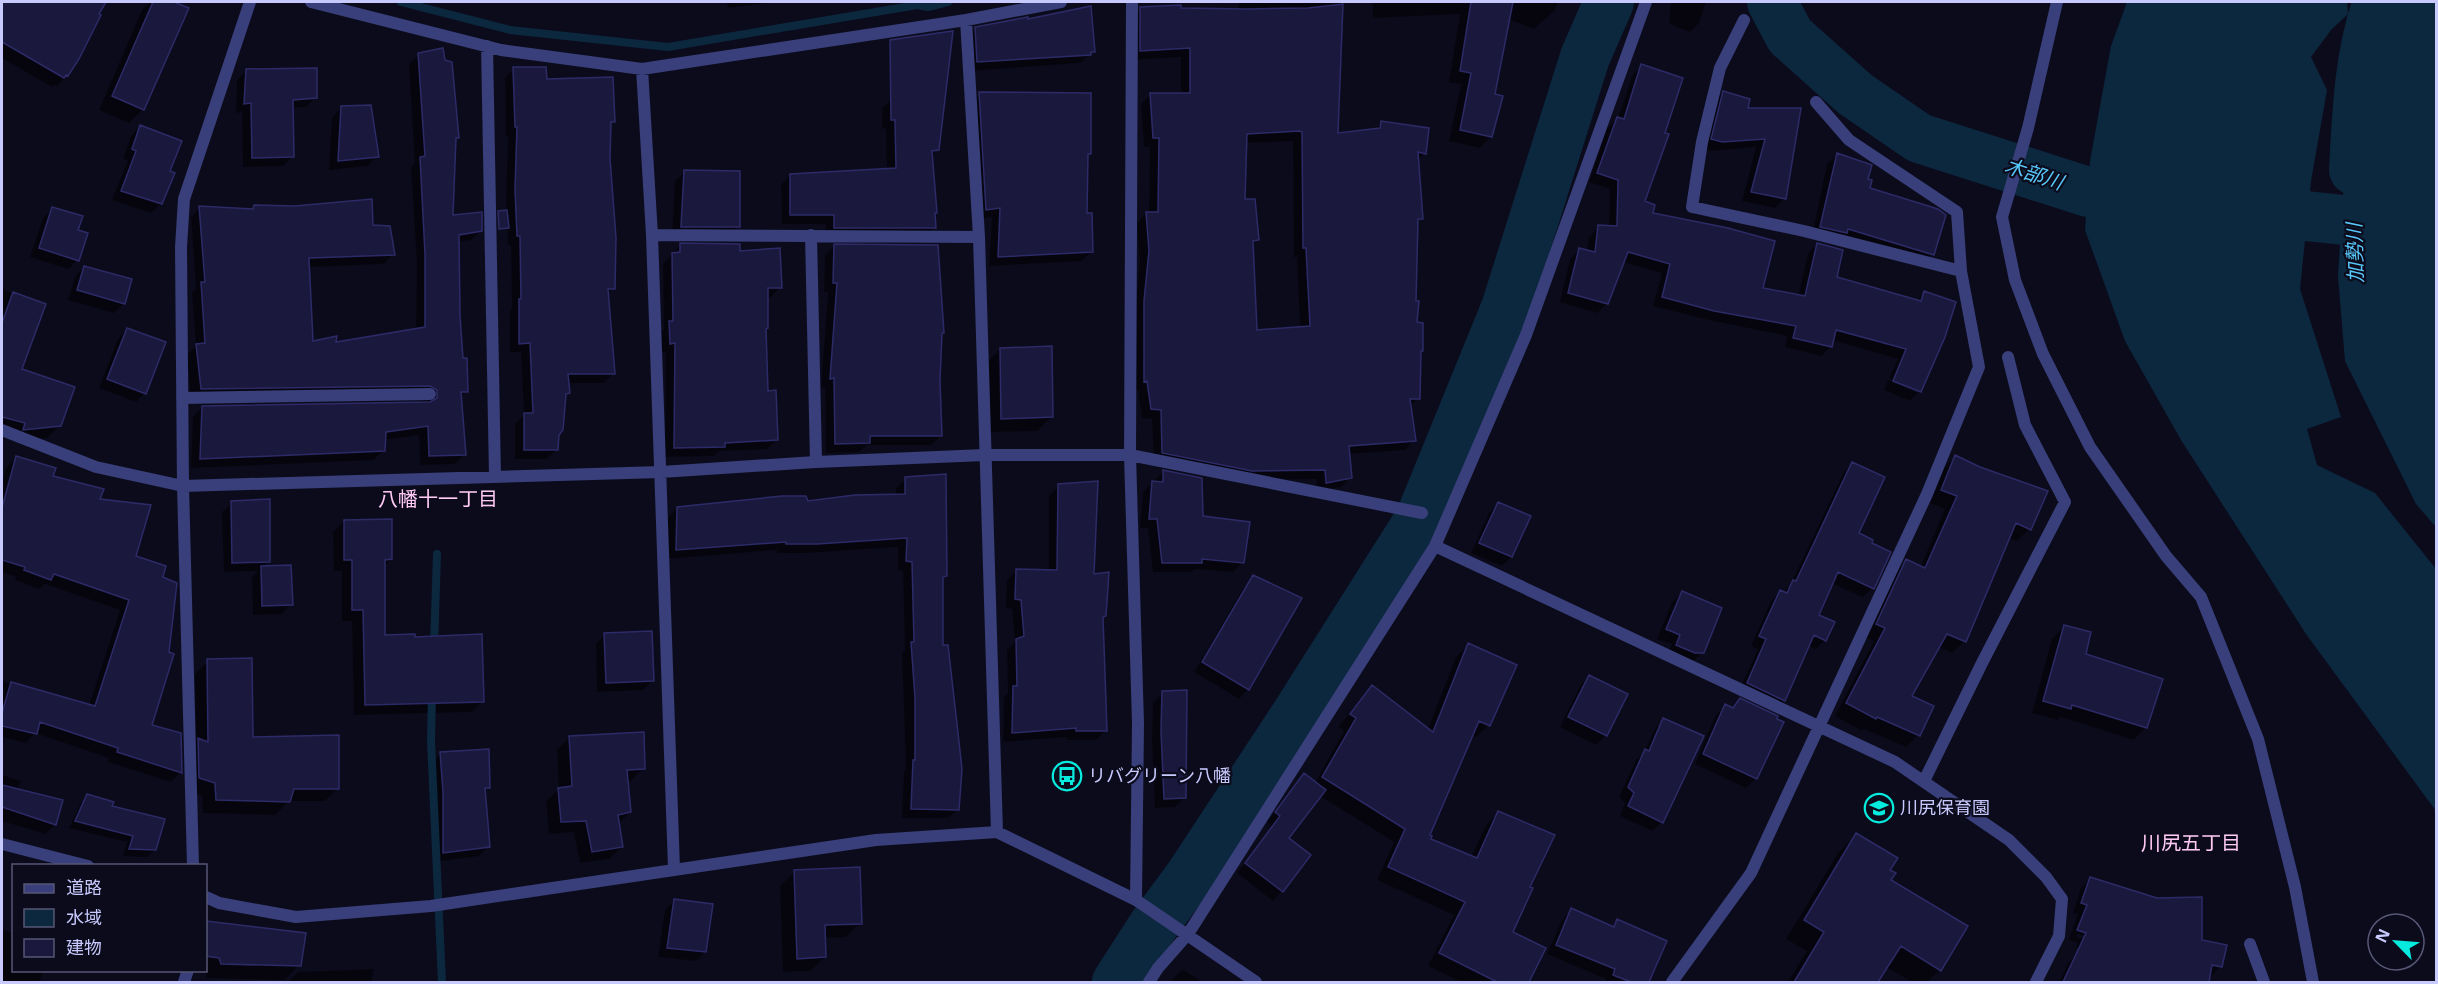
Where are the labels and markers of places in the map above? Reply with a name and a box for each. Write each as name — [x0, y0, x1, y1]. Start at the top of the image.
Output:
bus stop icon: リバグリーン八幡 — [1051, 760, 1083, 792]
place label: リバグリーン八幡 — [1088, 763, 1231, 787]
school or university icon: 川尻保育園 — [1863, 792, 1895, 824]
place label: 川尻保育園 — [1900, 795, 1990, 819]

